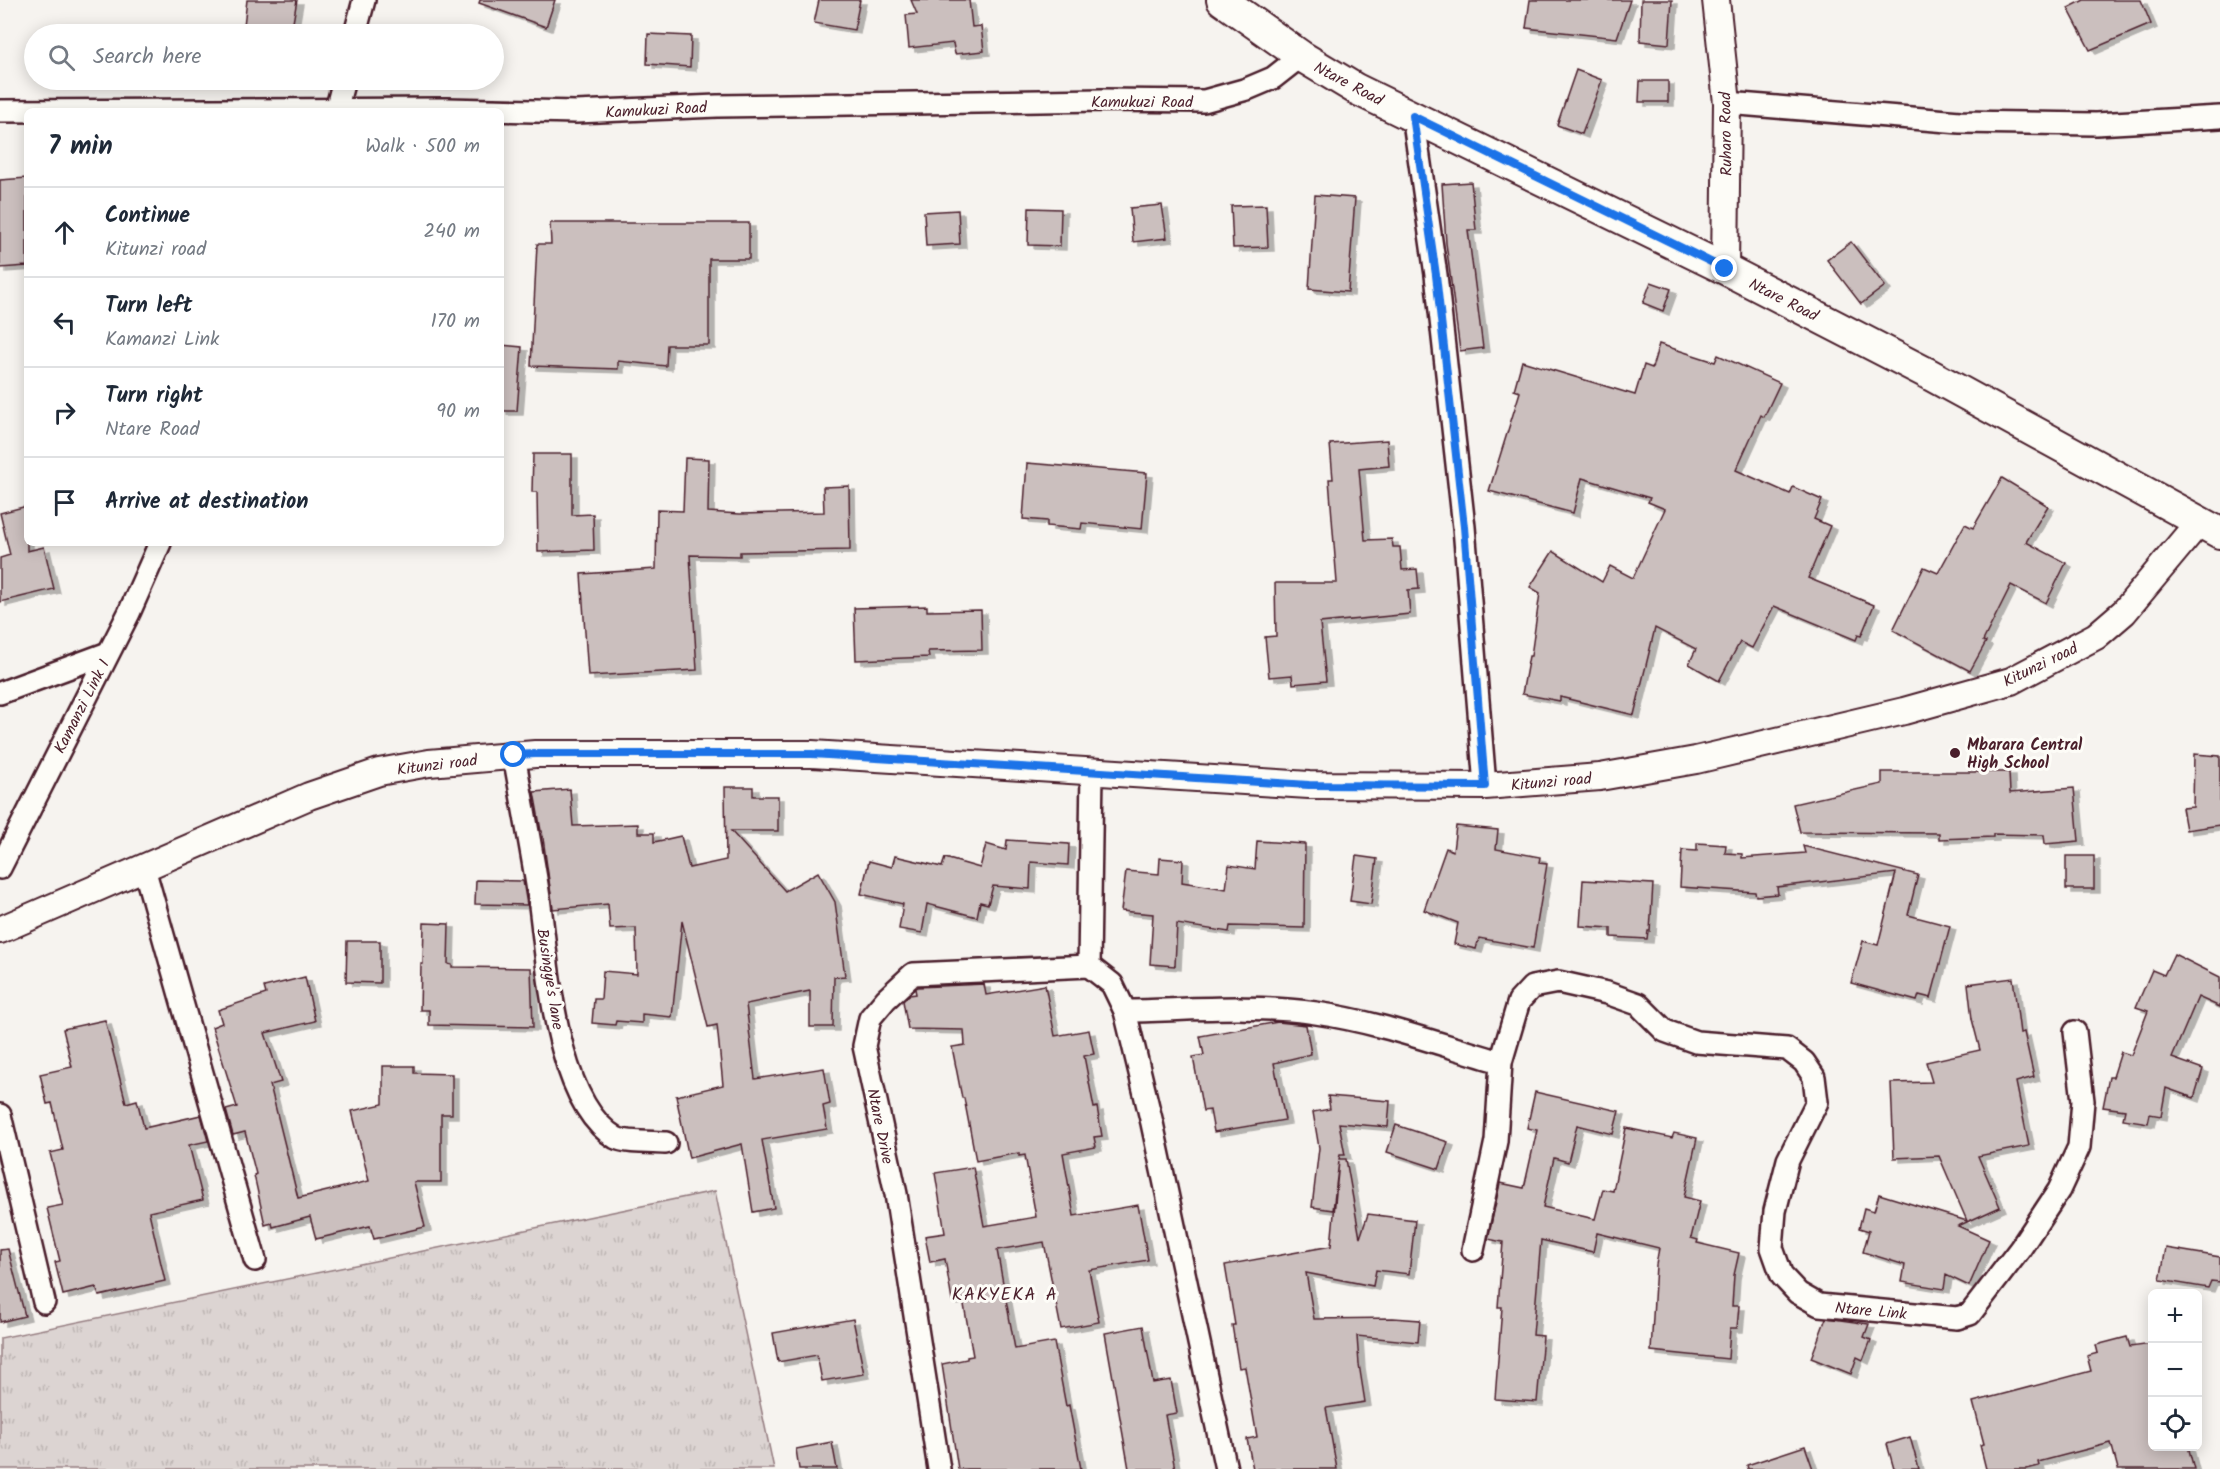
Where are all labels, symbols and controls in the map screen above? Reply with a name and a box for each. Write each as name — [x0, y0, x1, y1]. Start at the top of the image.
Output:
search box — [24, 24, 504, 90]
text: Search here — [93, 40, 201, 75]
icon: search — [45, 41, 78, 74]
street label: Ntare Road — [1309, 56, 1388, 114]
street label: Kamukuzi Road — [1091, 90, 1194, 115]
street label: Ruharo Road — [1713, 91, 1740, 176]
street label: Kamukuzi Road — [605, 95, 709, 126]
text: 7 min — [48, 126, 113, 168]
text: Walk · 500 m — [365, 131, 480, 163]
text: Continue — [105, 199, 190, 234]
icon: ahead — [48, 216, 81, 249]
text: 240 m — [423, 216, 480, 248]
text: Kitunzi road — [105, 234, 206, 266]
route end — [1711, 255, 1737, 281]
street label: Ntare Road — [1744, 272, 1824, 329]
text: Turn left — [105, 289, 192, 324]
icon: left — [48, 306, 81, 339]
text: 170 m — [431, 306, 480, 338]
text: Kamanzi Link — [105, 324, 219, 356]
text: Turn right — [105, 379, 203, 414]
icon: right — [48, 396, 81, 429]
text: 90 m — [436, 396, 480, 428]
text: Ntare Road — [105, 414, 199, 446]
text: Arrive at destination — [105, 485, 308, 520]
icon: arrive — [48, 486, 81, 519]
street label: Kitunzi road — [1999, 636, 2083, 694]
street label: Kamanzi Link I — [48, 655, 117, 758]
place label: Mbarara Central High School — [1967, 733, 2083, 776]
route start — [500, 741, 526, 767]
marker: Mbarara Central High School — [1948, 746, 1962, 760]
street label: Kitunzi road — [395, 748, 480, 783]
street label: Kitunzi road — [1510, 766, 1594, 798]
street label: Busingye's lane — [529, 927, 570, 1032]
street label: Ntare Drive — [859, 1086, 900, 1166]
district label: KAKYEKA A — [952, 1281, 1058, 1310]
map controls — [2148, 1289, 2202, 1451]
button: + — [2148, 1289, 2202, 1343]
street label: Ntare Link — [1834, 1296, 1908, 1327]
button: − — [2148, 1343, 2202, 1397]
button: locate — [2148, 1397, 2202, 1451]

